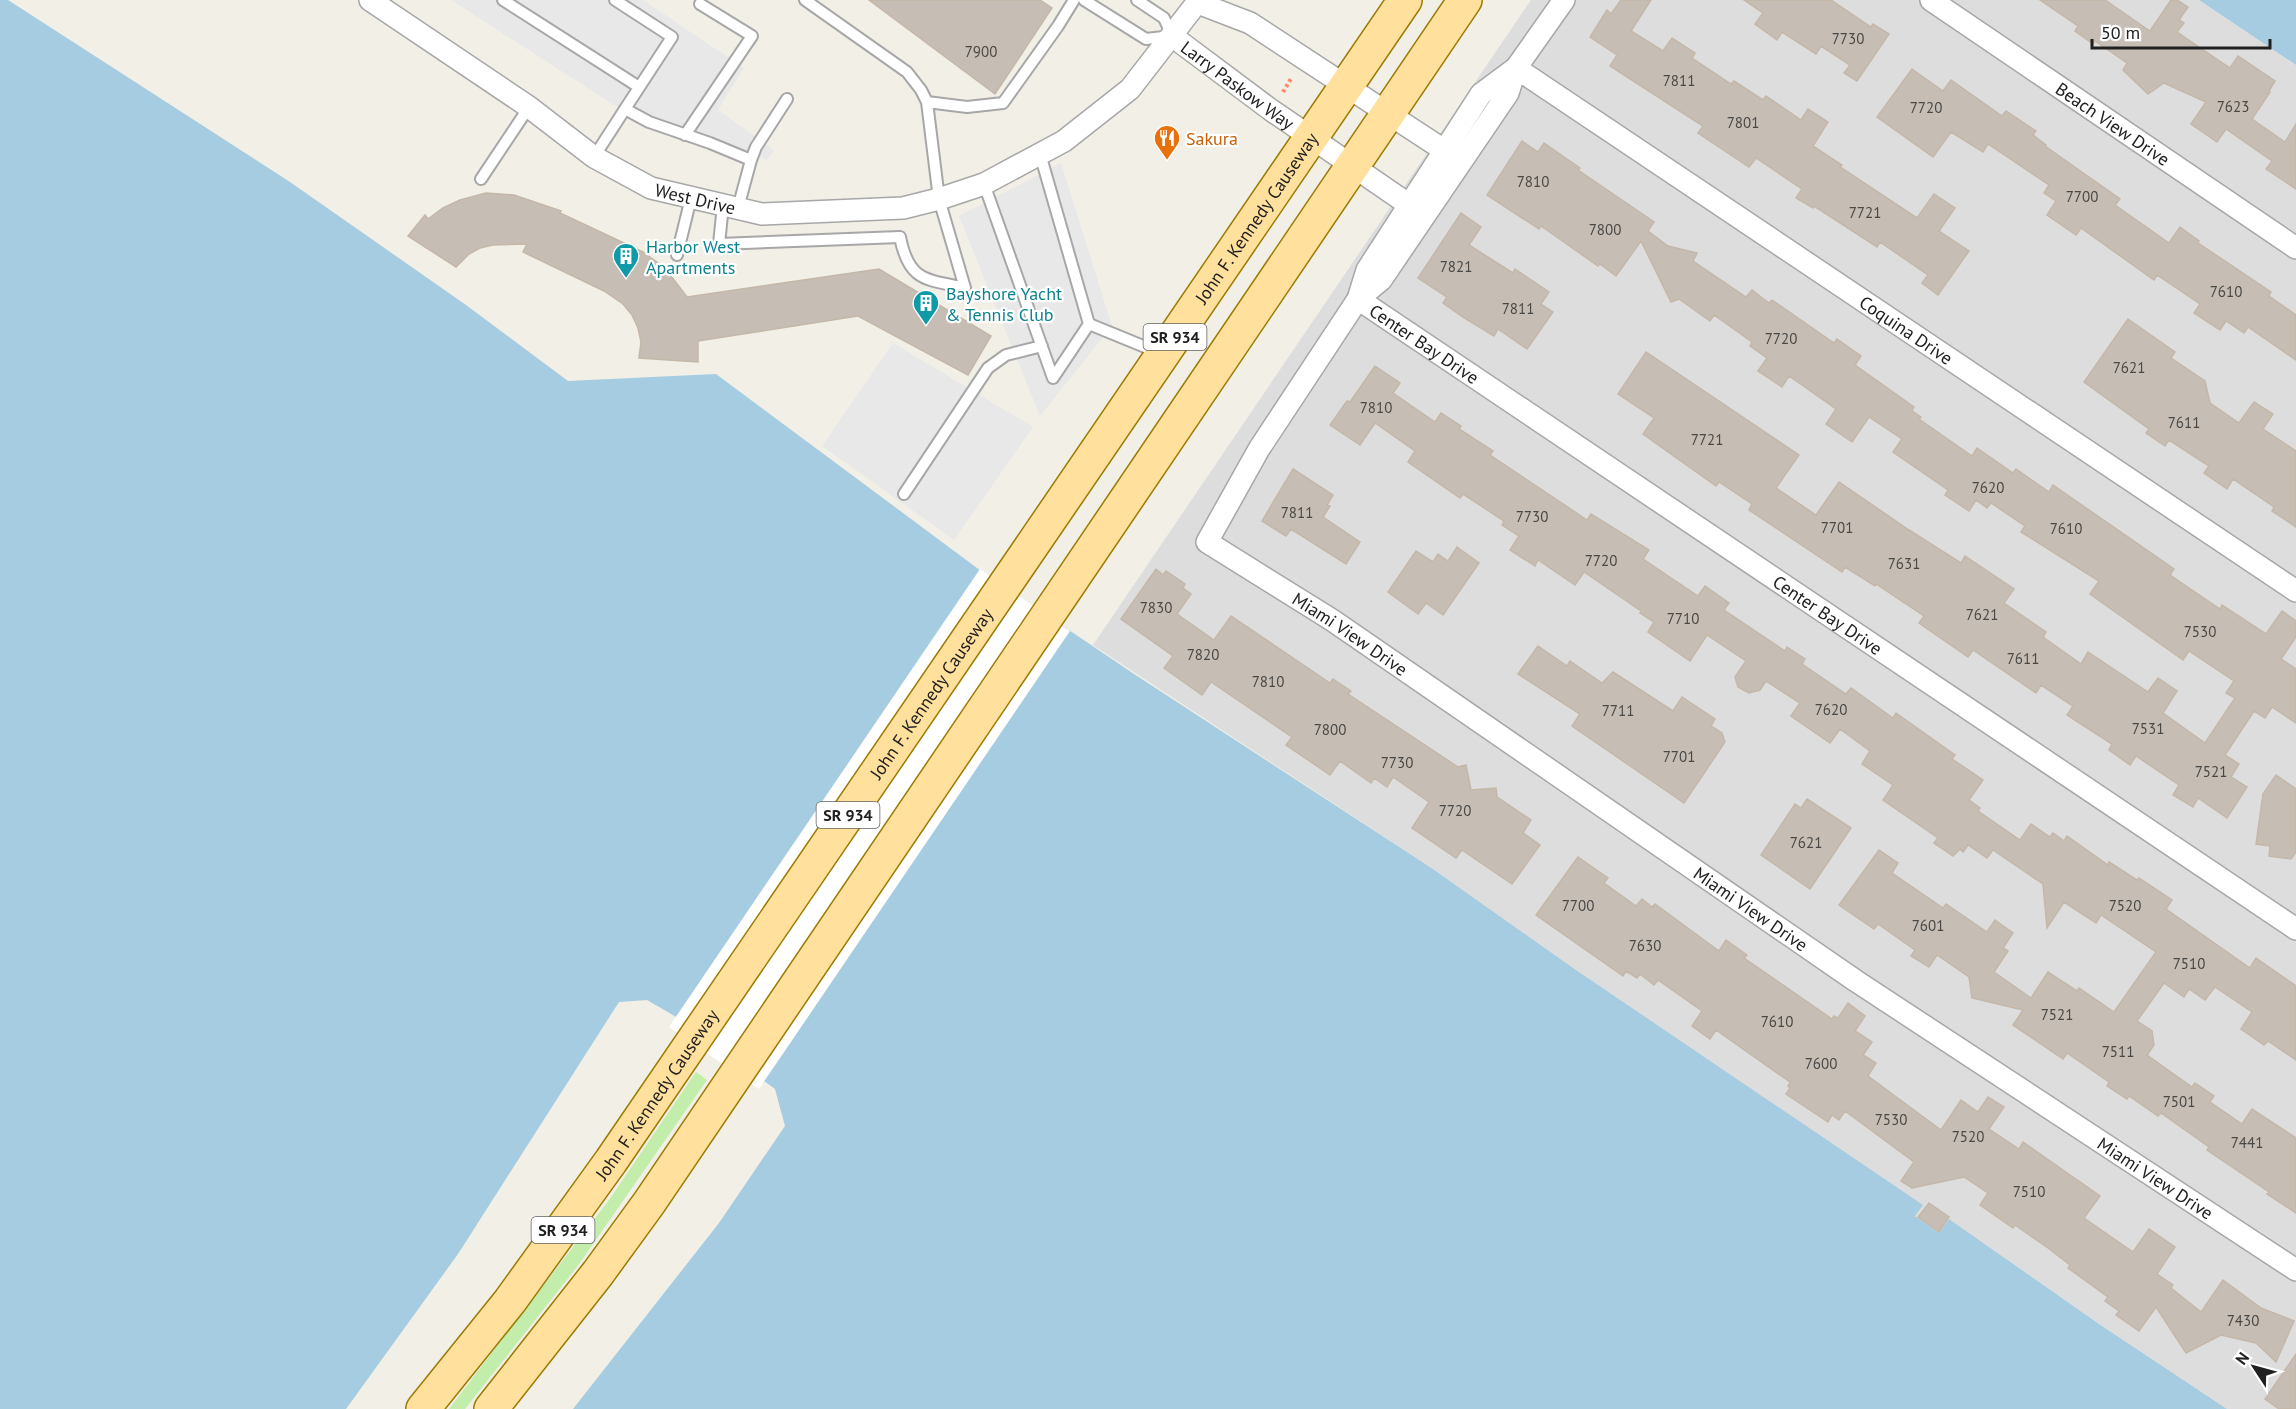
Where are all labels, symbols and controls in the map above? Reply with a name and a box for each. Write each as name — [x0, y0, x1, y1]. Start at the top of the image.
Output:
scale bar — [2092, 12, 2270, 50]
text: 50 m — [2101, 21, 2140, 44]
house number: 7730 — [1832, 29, 1864, 48]
street label: Larry Paskow Way — [1177, 35, 1299, 135]
house number: 7900 — [965, 42, 997, 61]
house number: 7811 — [1663, 71, 1695, 90]
street label: Beach View Drive — [2052, 77, 2174, 170]
house number: 7623 — [2217, 97, 2249, 116]
house number: 7720 — [1910, 98, 1942, 117]
house number: 7801 — [1727, 113, 1759, 132]
restaurant icon: Sakura — [1152, 123, 1182, 161]
place label: Sakura — [1186, 127, 1238, 150]
street label: John F. Kennedy Causeway — [1189, 127, 1323, 309]
house number: 7810 — [1517, 172, 1549, 191]
street label: West Drive — [653, 178, 738, 219]
house number: 7700 — [2066, 187, 2098, 206]
house number: 7721 — [1849, 203, 1881, 222]
house number: 7800 — [1589, 220, 1621, 239]
place label: Harbor West Apartments — [646, 235, 740, 279]
building icon: Harbor West Apartments — [611, 241, 641, 279]
house number: 7821 — [1440, 257, 1472, 276]
place label: Bayshore Yacht & Tennis Club — [946, 282, 1062, 326]
house number: 7610 — [2210, 282, 2242, 301]
building icon: Bayshore Yacht & Tennis Club — [911, 288, 941, 326]
street label: Coquina Drive — [1855, 290, 1957, 369]
street label: Center Bay Drive — [1365, 299, 1484, 389]
house number: 7811 — [1502, 299, 1534, 318]
road number: SR 934 — [1144, 324, 1206, 350]
house number: 7720 — [1765, 329, 1797, 348]
house number: 7621 — [2113, 358, 2145, 377]
house number: 7810 — [1360, 398, 1392, 417]
house number: 7611 — [2168, 413, 2200, 432]
house number: 7721 — [1691, 430, 1723, 449]
house number: 7620 — [1972, 478, 2004, 497]
house number: 7811 — [1281, 503, 1313, 522]
house number: 7730 — [1516, 507, 1548, 526]
house number: 7701 — [1821, 518, 1853, 537]
house number: 7610 — [2050, 519, 2082, 538]
house number: 7720 — [1585, 551, 1617, 570]
house number: 7631 — [1888, 554, 1920, 573]
street label: Center Bay Drive — [1769, 570, 1887, 660]
street label: Miami View Drive — [1288, 587, 1412, 680]
house number: 7830 — [1140, 598, 1172, 617]
street label: John F. Kennedy Causeway — [864, 603, 998, 784]
house number: 7621 — [1966, 605, 1998, 624]
house number: 7710 — [1667, 609, 1699, 628]
house number: 7530 — [2184, 622, 2216, 641]
house number: 7820 — [1187, 645, 1219, 664]
house number: 7611 — [2007, 649, 2039, 668]
house number: 7810 — [1252, 672, 1284, 691]
house number: 7620 — [1815, 700, 1847, 719]
house number: 7711 — [1602, 701, 1634, 720]
house number: 7531 — [2132, 719, 2164, 738]
house number: 7800 — [1314, 720, 1346, 739]
house number: 7701 — [1663, 747, 1695, 766]
house number: 7730 — [1381, 753, 1413, 772]
house number: 7521 — [2195, 762, 2227, 781]
house number: 7720 — [1439, 801, 1471, 820]
road number: SR 934 — [816, 802, 880, 828]
house number: 7621 — [1790, 833, 1822, 852]
street label: Miami View Drive — [1689, 861, 1813, 956]
house number: 7700 — [1562, 896, 1594, 915]
house number: 7520 — [2109, 896, 2141, 915]
house number: 7601 — [1912, 916, 1944, 935]
house number: 7630 — [1629, 936, 1661, 955]
house number: 7510 — [2173, 954, 2205, 973]
street label: John F. Kennedy Causeway — [589, 1004, 723, 1185]
house number: 7521 — [2041, 1005, 2073, 1024]
house number: 7610 — [1761, 1012, 1793, 1031]
house number: 7511 — [2102, 1042, 2134, 1061]
house number: 7600 — [1805, 1054, 1837, 1073]
house number: 7501 — [2163, 1092, 2195, 1111]
house number: 7530 — [1875, 1110, 1907, 1129]
house number: 7520 — [1952, 1127, 1984, 1146]
street label: Miami View Drive — [2093, 1131, 2218, 1224]
house number: 7441 — [2231, 1133, 2263, 1152]
house number: 7510 — [2013, 1182, 2045, 1201]
road number: SR 934 — [532, 1217, 594, 1243]
house number: 7430 — [2227, 1311, 2259, 1330]
north arrow — [2224, 1337, 2284, 1397]
text: N — [2231, 1348, 2253, 1368]

